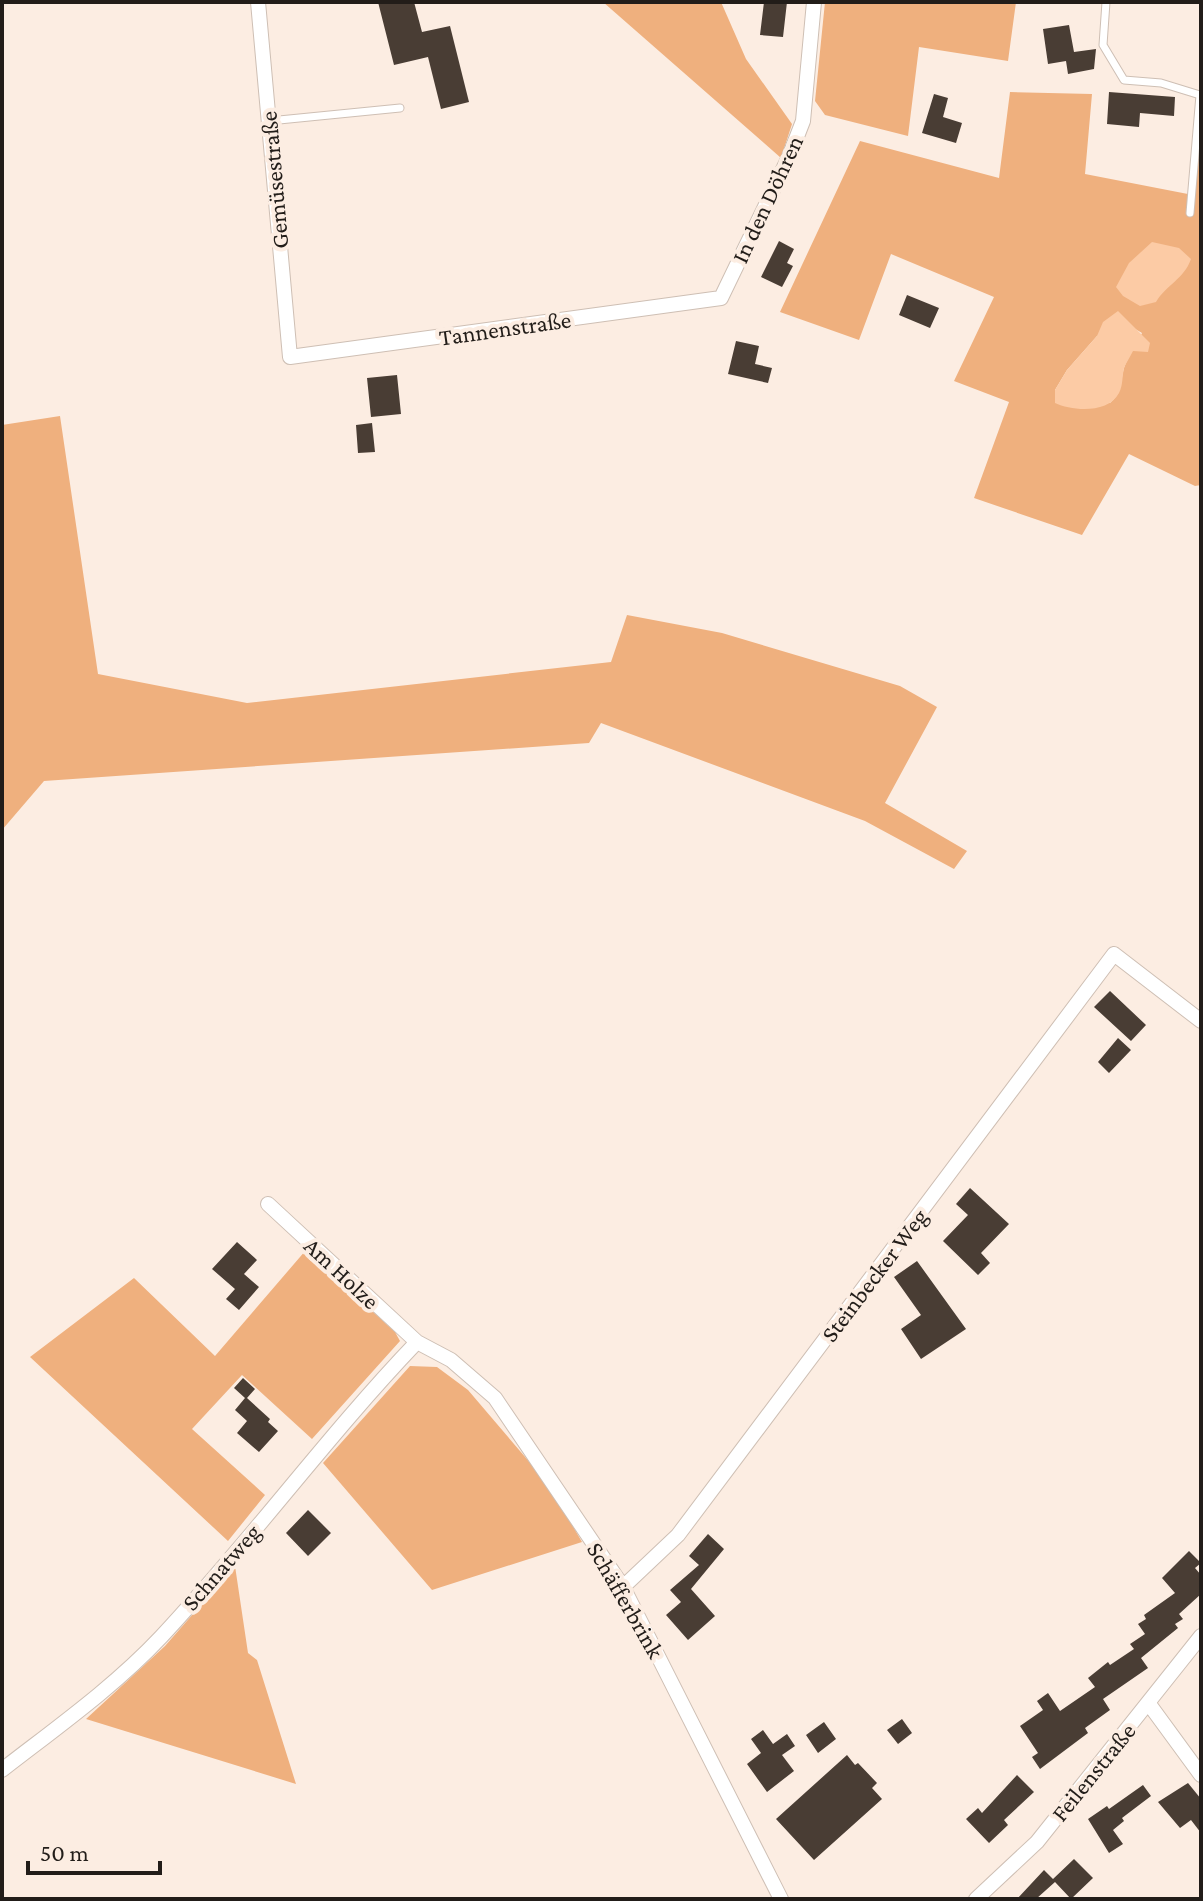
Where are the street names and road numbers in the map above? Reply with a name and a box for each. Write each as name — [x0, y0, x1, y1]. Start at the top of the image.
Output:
street label: Gemüsestraße — [255, 110, 293, 250]
street label: In den Döhren — [726, 131, 808, 267]
street label: Tannenstraße — [437, 305, 573, 351]
street label: Steinbecker Weg — [815, 1203, 933, 1347]
street label: Am Holze — [299, 1232, 385, 1314]
street label: Schnatweg — [176, 1518, 266, 1616]
street label: Schäfferbrink — [582, 1537, 670, 1663]
street label: Feilenstraße — [1045, 1718, 1141, 1826]

